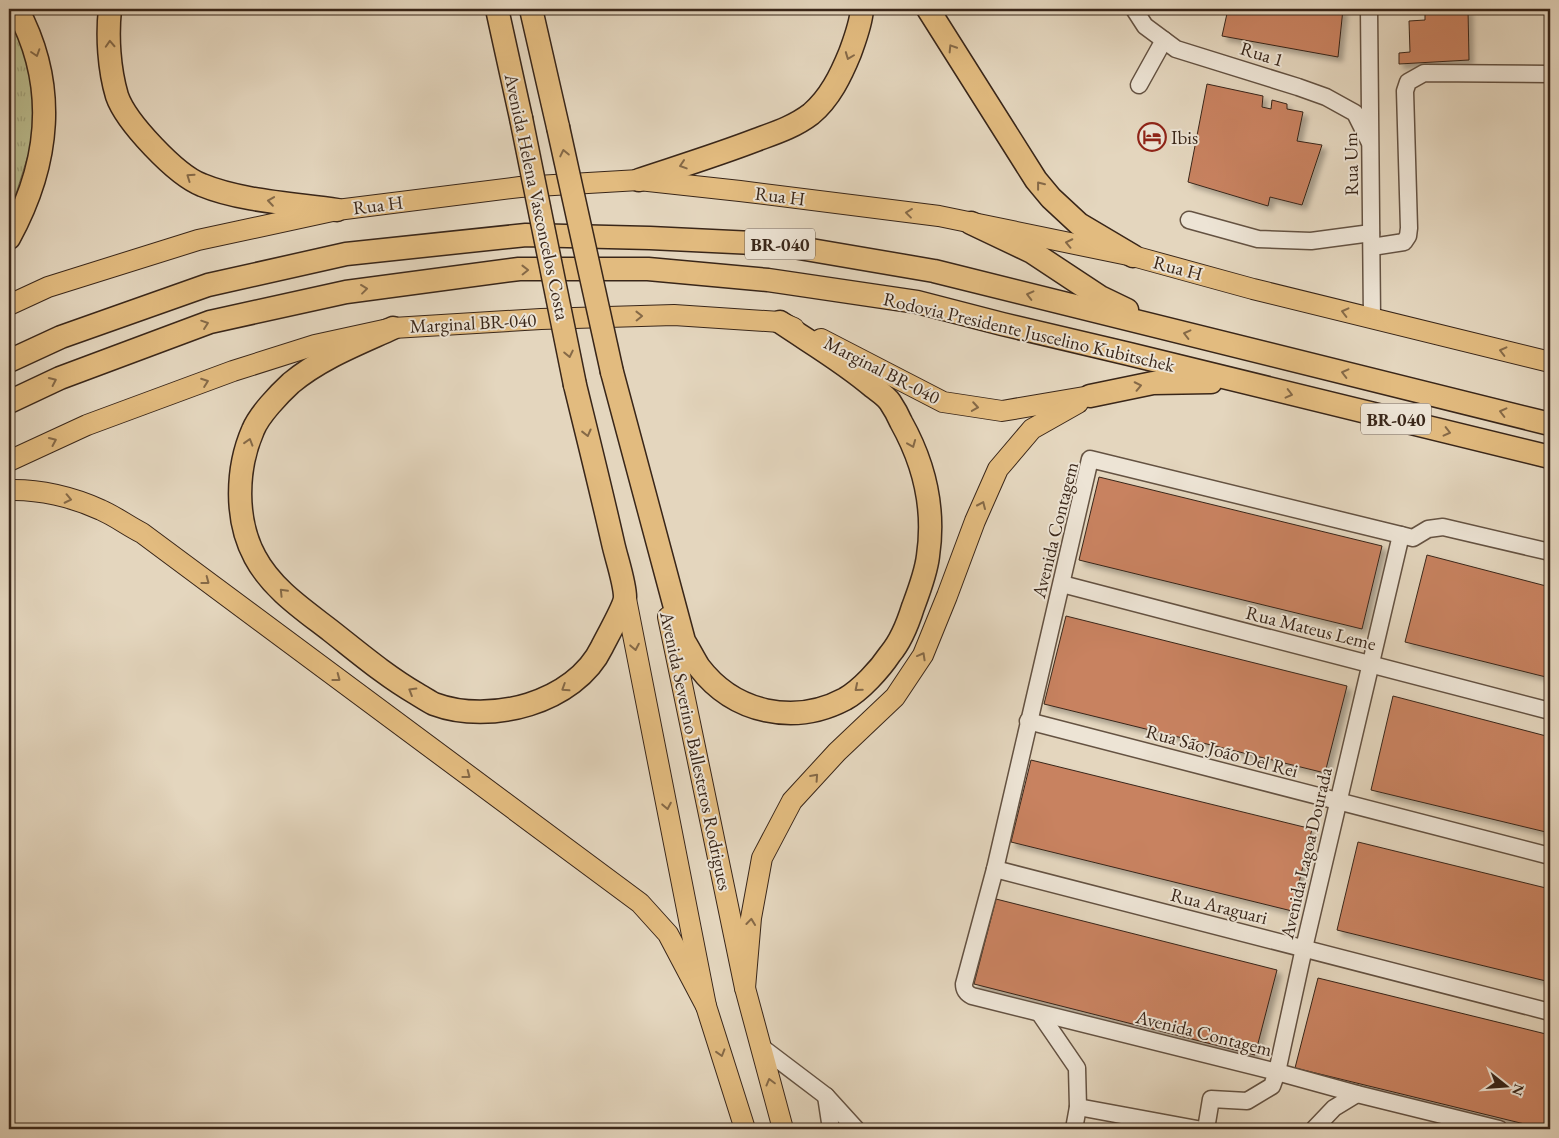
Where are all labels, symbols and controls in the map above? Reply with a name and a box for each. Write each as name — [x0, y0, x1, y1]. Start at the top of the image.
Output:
street label: Rua 1 — [1237, 36, 1287, 72]
one-way arrow — [104, 40, 115, 48]
one-way arrow — [949, 44, 959, 53]
one-way arrow — [31, 49, 41, 57]
one-way arrow — [845, 51, 855, 59]
street label: Avenida Helena Vasconcelos Costa — [498, 70, 575, 323]
hotel icon: Ibis — [1137, 122, 1167, 152]
place label: Ibis — [1171, 125, 1198, 150]
street label: Rua Um — [1338, 132, 1364, 196]
one-way arrow — [559, 148, 570, 157]
one-way arrow — [679, 160, 687, 170]
one-way arrow — [186, 174, 196, 183]
street label: Rua H — [753, 181, 807, 211]
one-way arrow — [1036, 181, 1045, 190]
street label: Rua H — [351, 190, 405, 220]
one-way arrow — [267, 196, 276, 206]
one-way arrow — [905, 208, 913, 218]
road number: BR-040 — [745, 228, 815, 260]
one-way arrow — [1064, 238, 1073, 249]
street label: Rua H — [1150, 249, 1206, 287]
one-way arrow — [521, 264, 529, 275]
one-way arrow — [359, 285, 368, 295]
street label: Rodovia Presidente Juscelino Kubitschek — [881, 286, 1178, 378]
one-way arrow — [1025, 290, 1034, 301]
street label: Marginal BR-040 — [409, 307, 537, 339]
one-way arrow — [1341, 307, 1350, 318]
one-way arrow — [636, 311, 643, 321]
one-way arrow — [200, 320, 209, 330]
one-way arrow — [1183, 329, 1192, 340]
street label: Marginal BR-040 — [820, 330, 944, 410]
one-way arrow — [1498, 346, 1507, 357]
one-way arrow — [563, 350, 574, 359]
one-way arrow — [1341, 368, 1350, 379]
one-way arrow — [48, 377, 57, 387]
one-way arrow — [200, 378, 208, 388]
one-way arrow — [1134, 381, 1142, 392]
one-way arrow — [1285, 388, 1294, 399]
one-way arrow — [971, 401, 979, 412]
road number: BR-040 — [1361, 404, 1431, 434]
one-way arrow — [1498, 407, 1507, 418]
one-way arrow — [1443, 426, 1452, 437]
one-way arrow — [581, 428, 592, 437]
one-way arrow — [48, 436, 57, 447]
one-way arrow — [243, 439, 253, 447]
one-way arrow — [906, 439, 917, 448]
street label: Avenida Contagem — [1026, 459, 1084, 602]
one-way arrow — [63, 493, 72, 503]
one-way arrow — [976, 501, 986, 510]
one-way arrow — [200, 575, 210, 584]
one-way arrow — [280, 588, 289, 597]
street label: Rua Mateus Leme — [1243, 600, 1379, 656]
street label: Avenida Severino Ballesteros Rodrigues — [654, 608, 738, 893]
one-way arrow — [629, 642, 640, 651]
one-way arrow — [916, 652, 926, 661]
one-way arrow — [331, 672, 341, 681]
one-way arrow — [561, 681, 570, 691]
one-way arrow — [855, 682, 864, 691]
one-way arrow — [408, 687, 417, 697]
street label: Rua São João Del Rei — [1143, 719, 1301, 783]
street label: Avenida Lagoa Dourada — [1274, 765, 1338, 942]
one-way arrow — [461, 769, 471, 778]
one-way arrow — [809, 773, 818, 782]
one-way arrow — [661, 802, 671, 811]
street label: Rua Araguari — [1168, 882, 1270, 930]
one-way arrow — [745, 918, 756, 926]
street label: Avenida Contagem — [1132, 1004, 1275, 1062]
one-way arrow — [715, 1048, 725, 1057]
north arrow — [1482, 1060, 1532, 1110]
one-way arrow — [766, 1079, 776, 1087]
text: N — [1508, 1082, 1529, 1098]

